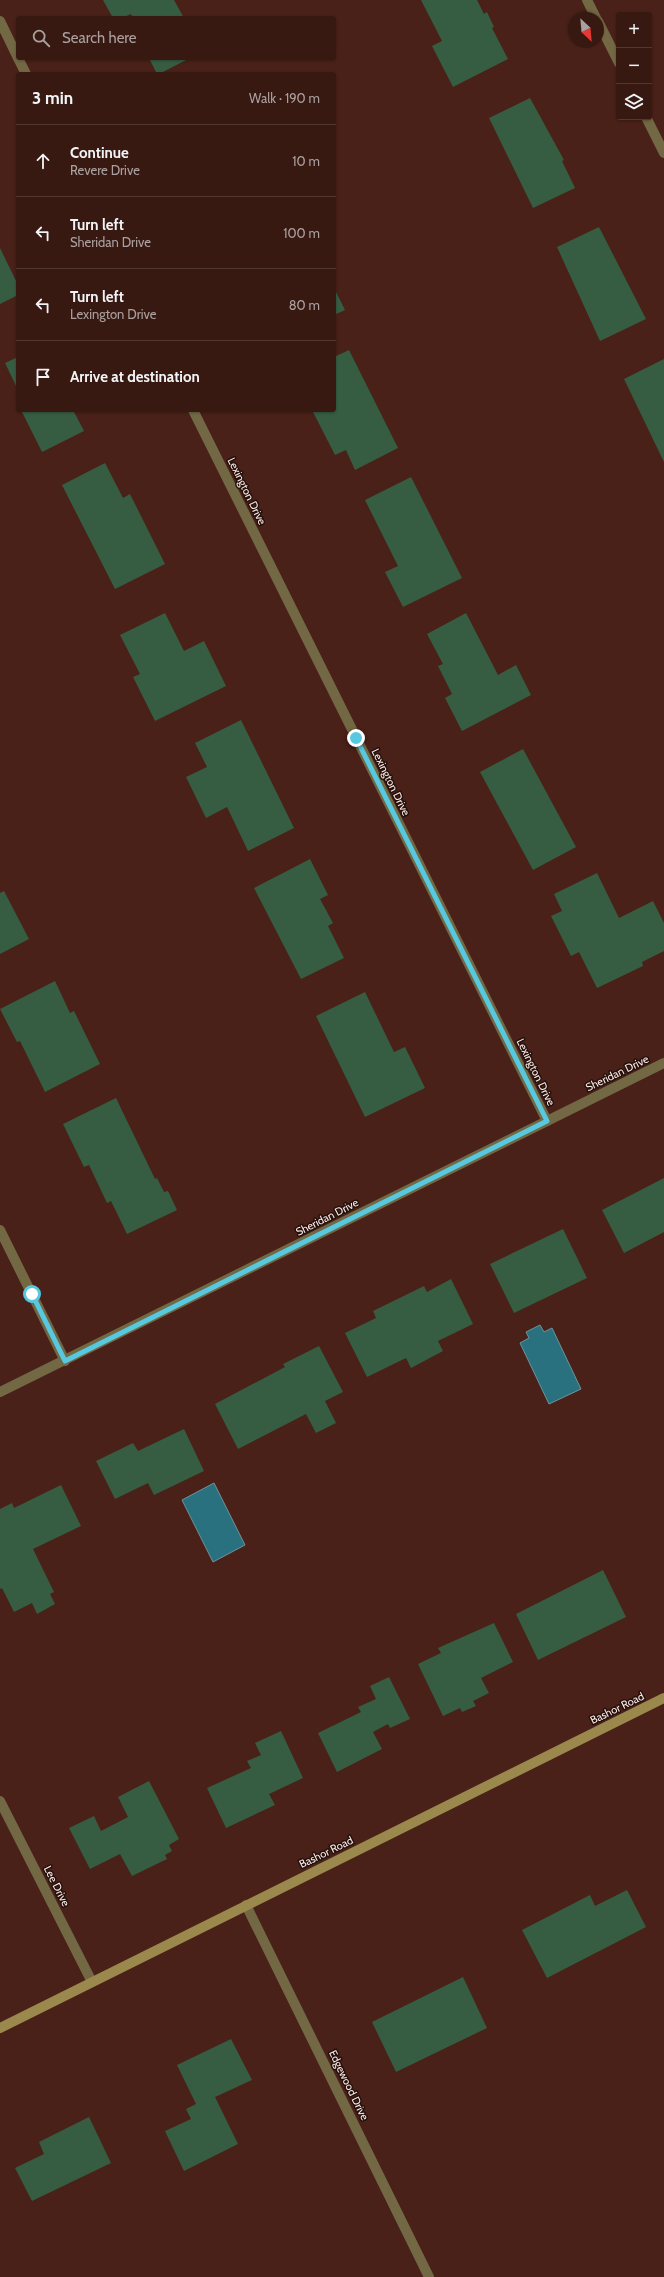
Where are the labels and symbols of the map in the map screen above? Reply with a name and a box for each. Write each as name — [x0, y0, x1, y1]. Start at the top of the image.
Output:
north arrow — [568, 12, 604, 48]
street label: Lexington Drive — [225, 455, 269, 527]
route end — [347, 729, 365, 747]
street label: Lexington Drive — [369, 746, 413, 818]
street label: Lexington Drive — [514, 1036, 558, 1108]
street label: Sheridan Drive — [583, 1052, 651, 1094]
street label: Sheridan Drive — [293, 1195, 361, 1239]
route start — [23, 1285, 41, 1303]
street label: Bashor Road — [588, 1689, 646, 1727]
street label: Bashor Road — [297, 1833, 355, 1871]
street label: Lee Drive — [41, 1863, 73, 1909]
street label: Edgewood Drive — [326, 2048, 372, 2123]

